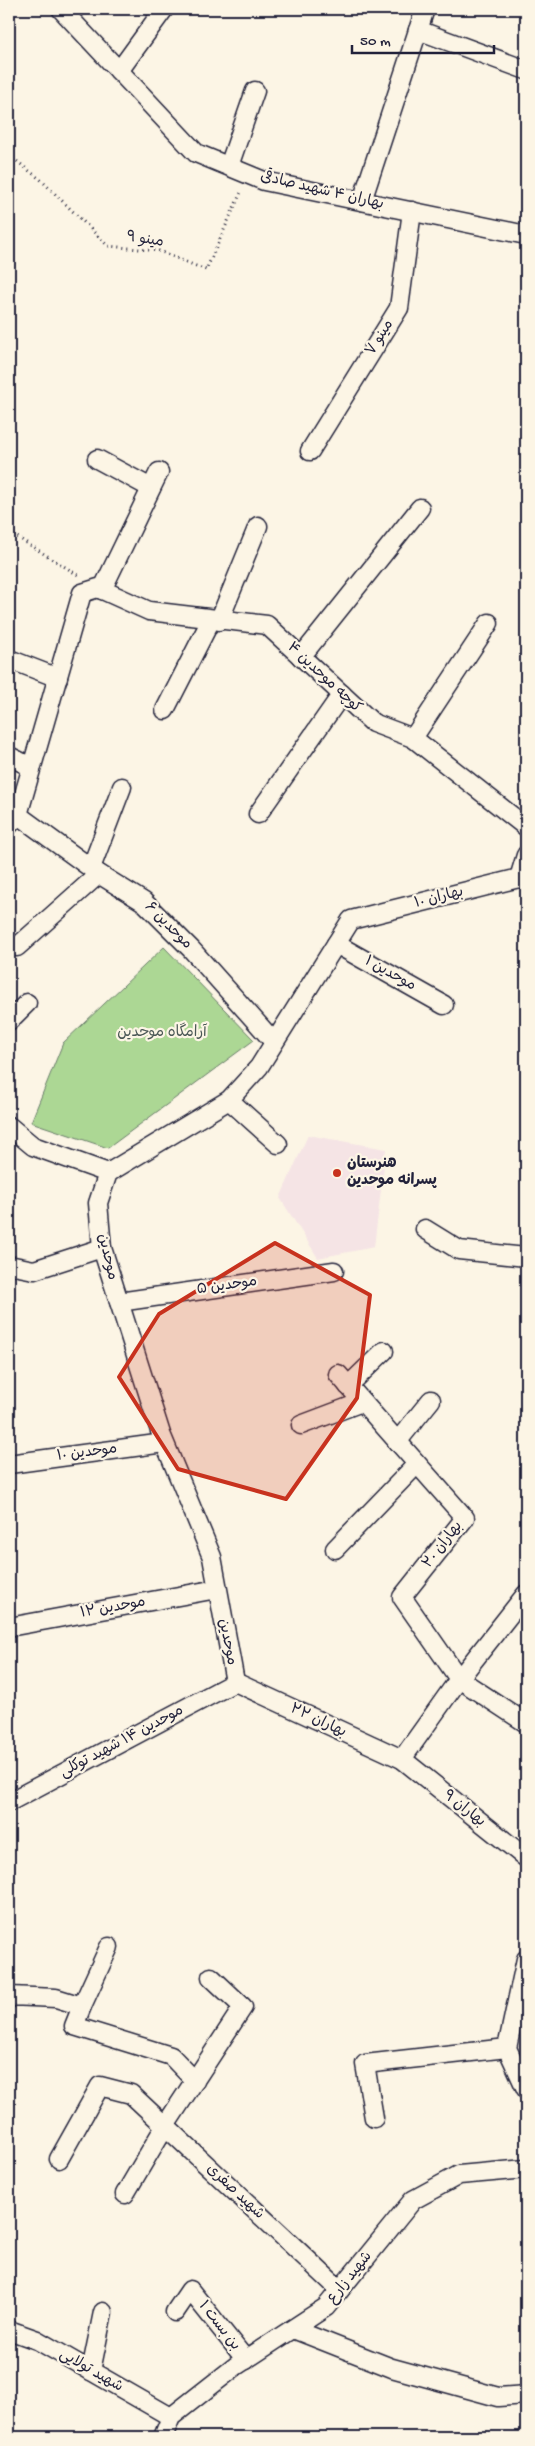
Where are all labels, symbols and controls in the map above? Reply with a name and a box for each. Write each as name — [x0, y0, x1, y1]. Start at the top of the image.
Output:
scale bar — [352, 22, 495, 54]
text: 50 m — [360, 33, 391, 51]
street label: بهاران ۴ شهید صادقی — [258, 164, 386, 214]
street label: مینو ۹ — [125, 228, 165, 252]
street label: مینو ۷ — [362, 317, 398, 359]
street label: کوچه موحدین ۴ — [283, 639, 365, 717]
street label: بهاران ۱۰ — [413, 883, 465, 913]
street label: موحدین ۶ — [141, 899, 195, 953]
street label: موحدین ۱ — [361, 953, 419, 995]
park label: آرامگاه موحدین — [117, 1022, 208, 1042]
place label: هنرستان پسرانه موحدین — [347, 1155, 438, 1190]
marker: هنرستان پسرانه موحدین — [331, 1167, 343, 1179]
street label: موحدین — [93, 1232, 121, 1282]
street label: موحدین ۵ — [196, 1273, 258, 1299]
street label: موحدین ۱۰ — [56, 1440, 118, 1466]
street label: بهاران ۲۰ — [419, 1518, 467, 1572]
street label: موحدین ۱۲ — [79, 1593, 147, 1623]
street label: موحدین — [214, 1617, 240, 1667]
street label: بهاران ۲۲ — [287, 1700, 349, 1742]
street label: موحدین ۱۴ شهید توکلی — [57, 1702, 187, 1782]
street label: بهاران ۹ — [439, 1787, 489, 1831]
street label: شهید صفری — [202, 2161, 268, 2223]
street label: شهید زارع — [323, 2248, 377, 2308]
street label: بن بست ۱ — [194, 2298, 244, 2354]
street label: شهید تولایی — [56, 2346, 126, 2396]

